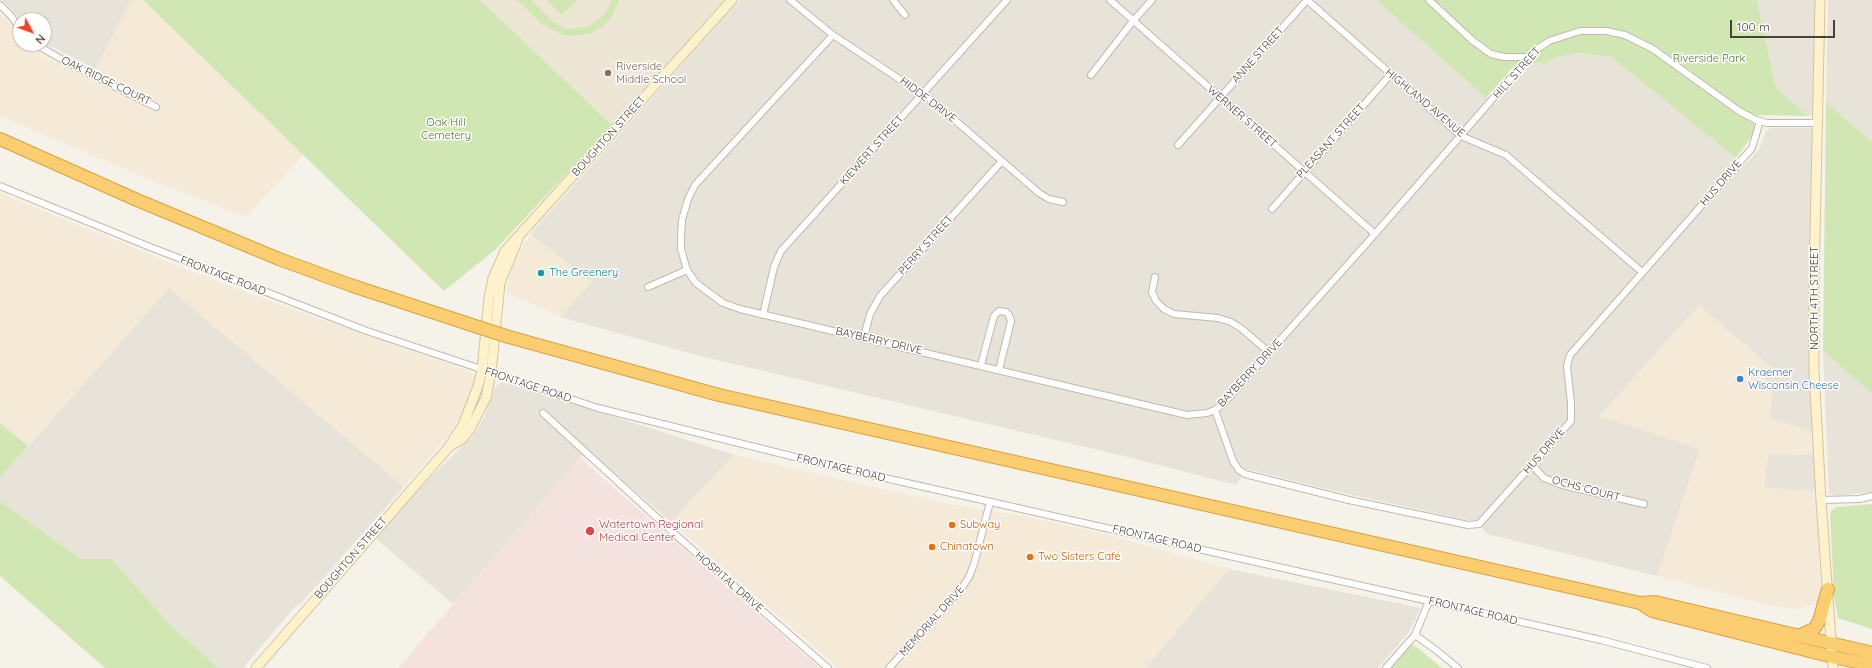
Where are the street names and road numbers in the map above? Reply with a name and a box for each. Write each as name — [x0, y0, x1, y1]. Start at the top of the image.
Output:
street label: ANNE STREET — [1229, 24, 1287, 86]
street label: HILL STREET — [1490, 45, 1544, 101]
street label: OAK RIDGE COURT — [59, 54, 153, 108]
street label: HIGHLAND AVENUE — [1382, 66, 1468, 140]
street label: HIDDE DRIVE — [897, 74, 959, 126]
street label: WERNER STREET — [1204, 83, 1280, 151]
street label: BOUGHTON STREET — [569, 93, 649, 179]
street label: PLEASANT STREET — [1294, 101, 1368, 181]
street label: KIEWERT STREET — [837, 112, 907, 188]
street label: HUS DRIVE — [1698, 157, 1744, 209]
street label: PERRY STREET — [896, 212, 956, 278]
street label: NORTH 4TH STREET — [1808, 246, 1822, 350]
street label: FRONTAGE ROAD — [178, 254, 268, 298]
street label: BAYBERRY DRIVE — [834, 325, 924, 357]
street label: BAYBERRY DRIVE — [1215, 336, 1285, 410]
street label: FRONTAGE ROAD — [483, 365, 573, 405]
street label: HUS DRIVE — [1521, 425, 1567, 477]
street label: FRONTAGE ROAD — [795, 451, 887, 485]
street label: OCHS COURT — [1550, 474, 1622, 504]
street label: BOUGHTON STREET — [312, 514, 390, 602]
street label: FRONTAGE ROAD — [1111, 522, 1203, 556]
street label: HOSPITAL DRIVE — [692, 549, 766, 615]
street label: MEMORIAL DRIVE — [897, 583, 967, 659]
street label: FRONTAGE ROAD — [1427, 594, 1519, 628]

